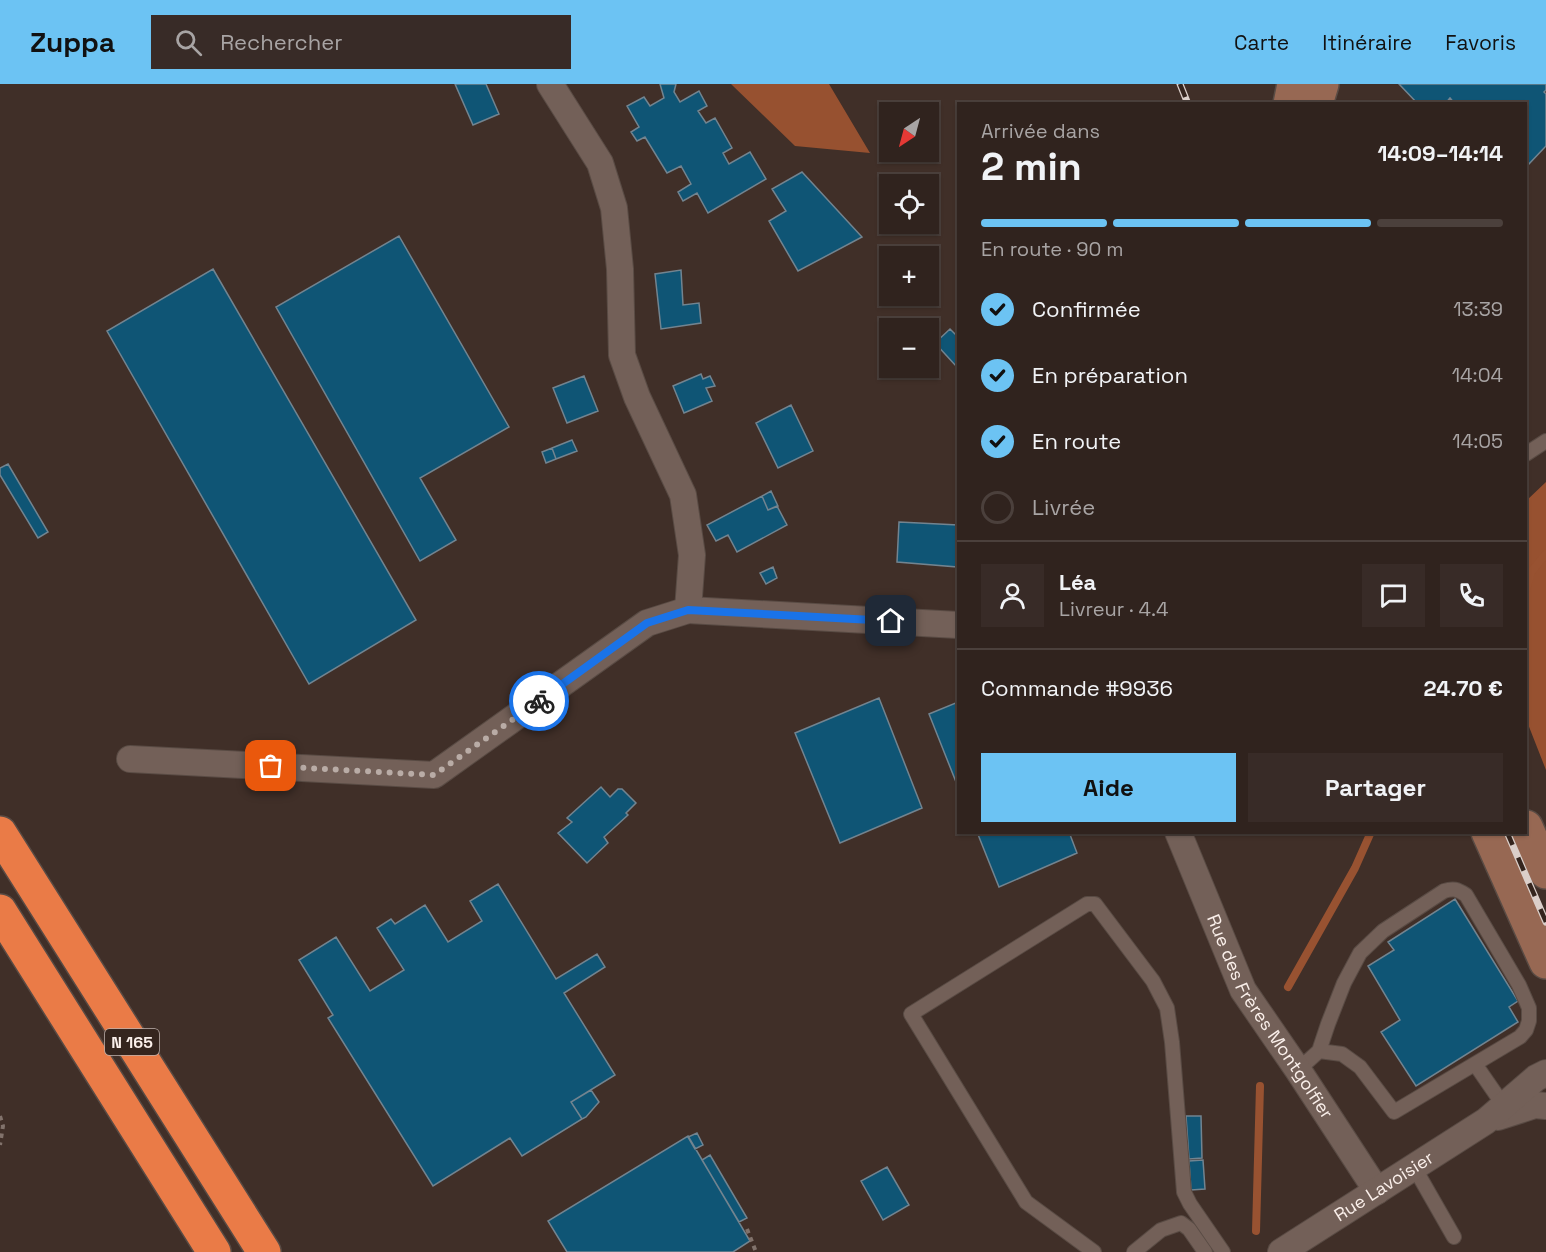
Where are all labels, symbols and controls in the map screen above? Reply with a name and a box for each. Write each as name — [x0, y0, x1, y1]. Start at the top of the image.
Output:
search box — [151, 15, 571, 69]
text: Zuppa — [30, 24, 115, 60]
icon: search — [172, 26, 205, 59]
text: Rechercher — [220, 28, 343, 56]
text: Carte — [1234, 29, 1289, 56]
text: Itinéraire — [1322, 29, 1412, 56]
text: Favoris — [1445, 29, 1516, 56]
north arrow — [879, 102, 939, 162]
map controls — [879, 102, 939, 378]
text: Arrivée dans — [981, 118, 1100, 144]
text: 14:09–14:14 — [1377, 139, 1503, 167]
text: 2 min — [981, 142, 1082, 191]
button: locate — [879, 174, 939, 234]
text: En route · 90 m — [981, 236, 1124, 262]
button: + — [879, 246, 939, 306]
icon: check — [981, 293, 1014, 326]
text: Confirmée — [1032, 295, 1141, 323]
text: 13:39 — [1453, 296, 1503, 322]
button: − — [879, 318, 939, 378]
icon: check — [981, 359, 1014, 392]
text: En préparation — [1032, 361, 1188, 389]
text: 14:04 — [1452, 362, 1503, 388]
icon: check — [981, 425, 1014, 458]
text: En route — [1032, 427, 1121, 455]
text: 14:05 — [1452, 428, 1503, 454]
text: Livrée — [1032, 493, 1095, 521]
button: person — [981, 564, 1044, 627]
button: chat — [1362, 564, 1425, 627]
button: phone — [1440, 564, 1503, 627]
text: Léa — [1059, 568, 1096, 596]
pin — [865, 595, 916, 646]
text: Livreur · 4.4 — [1059, 596, 1168, 622]
icon: home — [874, 604, 907, 637]
courier — [509, 671, 569, 731]
text: Commande #9936 — [981, 674, 1173, 702]
text: 24.70 € — [1424, 674, 1503, 702]
icon: bike — [523, 685, 556, 718]
pin — [245, 740, 296, 791]
icon: bag — [254, 749, 287, 782]
button: Aide — [981, 753, 1236, 822]
button: Partager — [1248, 753, 1503, 822]
street label: Rue des Frères Montgolfier — [1202, 911, 1339, 1123]
road number: N 165 — [105, 1029, 159, 1055]
street label: Rue Lavoisier — [1329, 1145, 1438, 1226]

